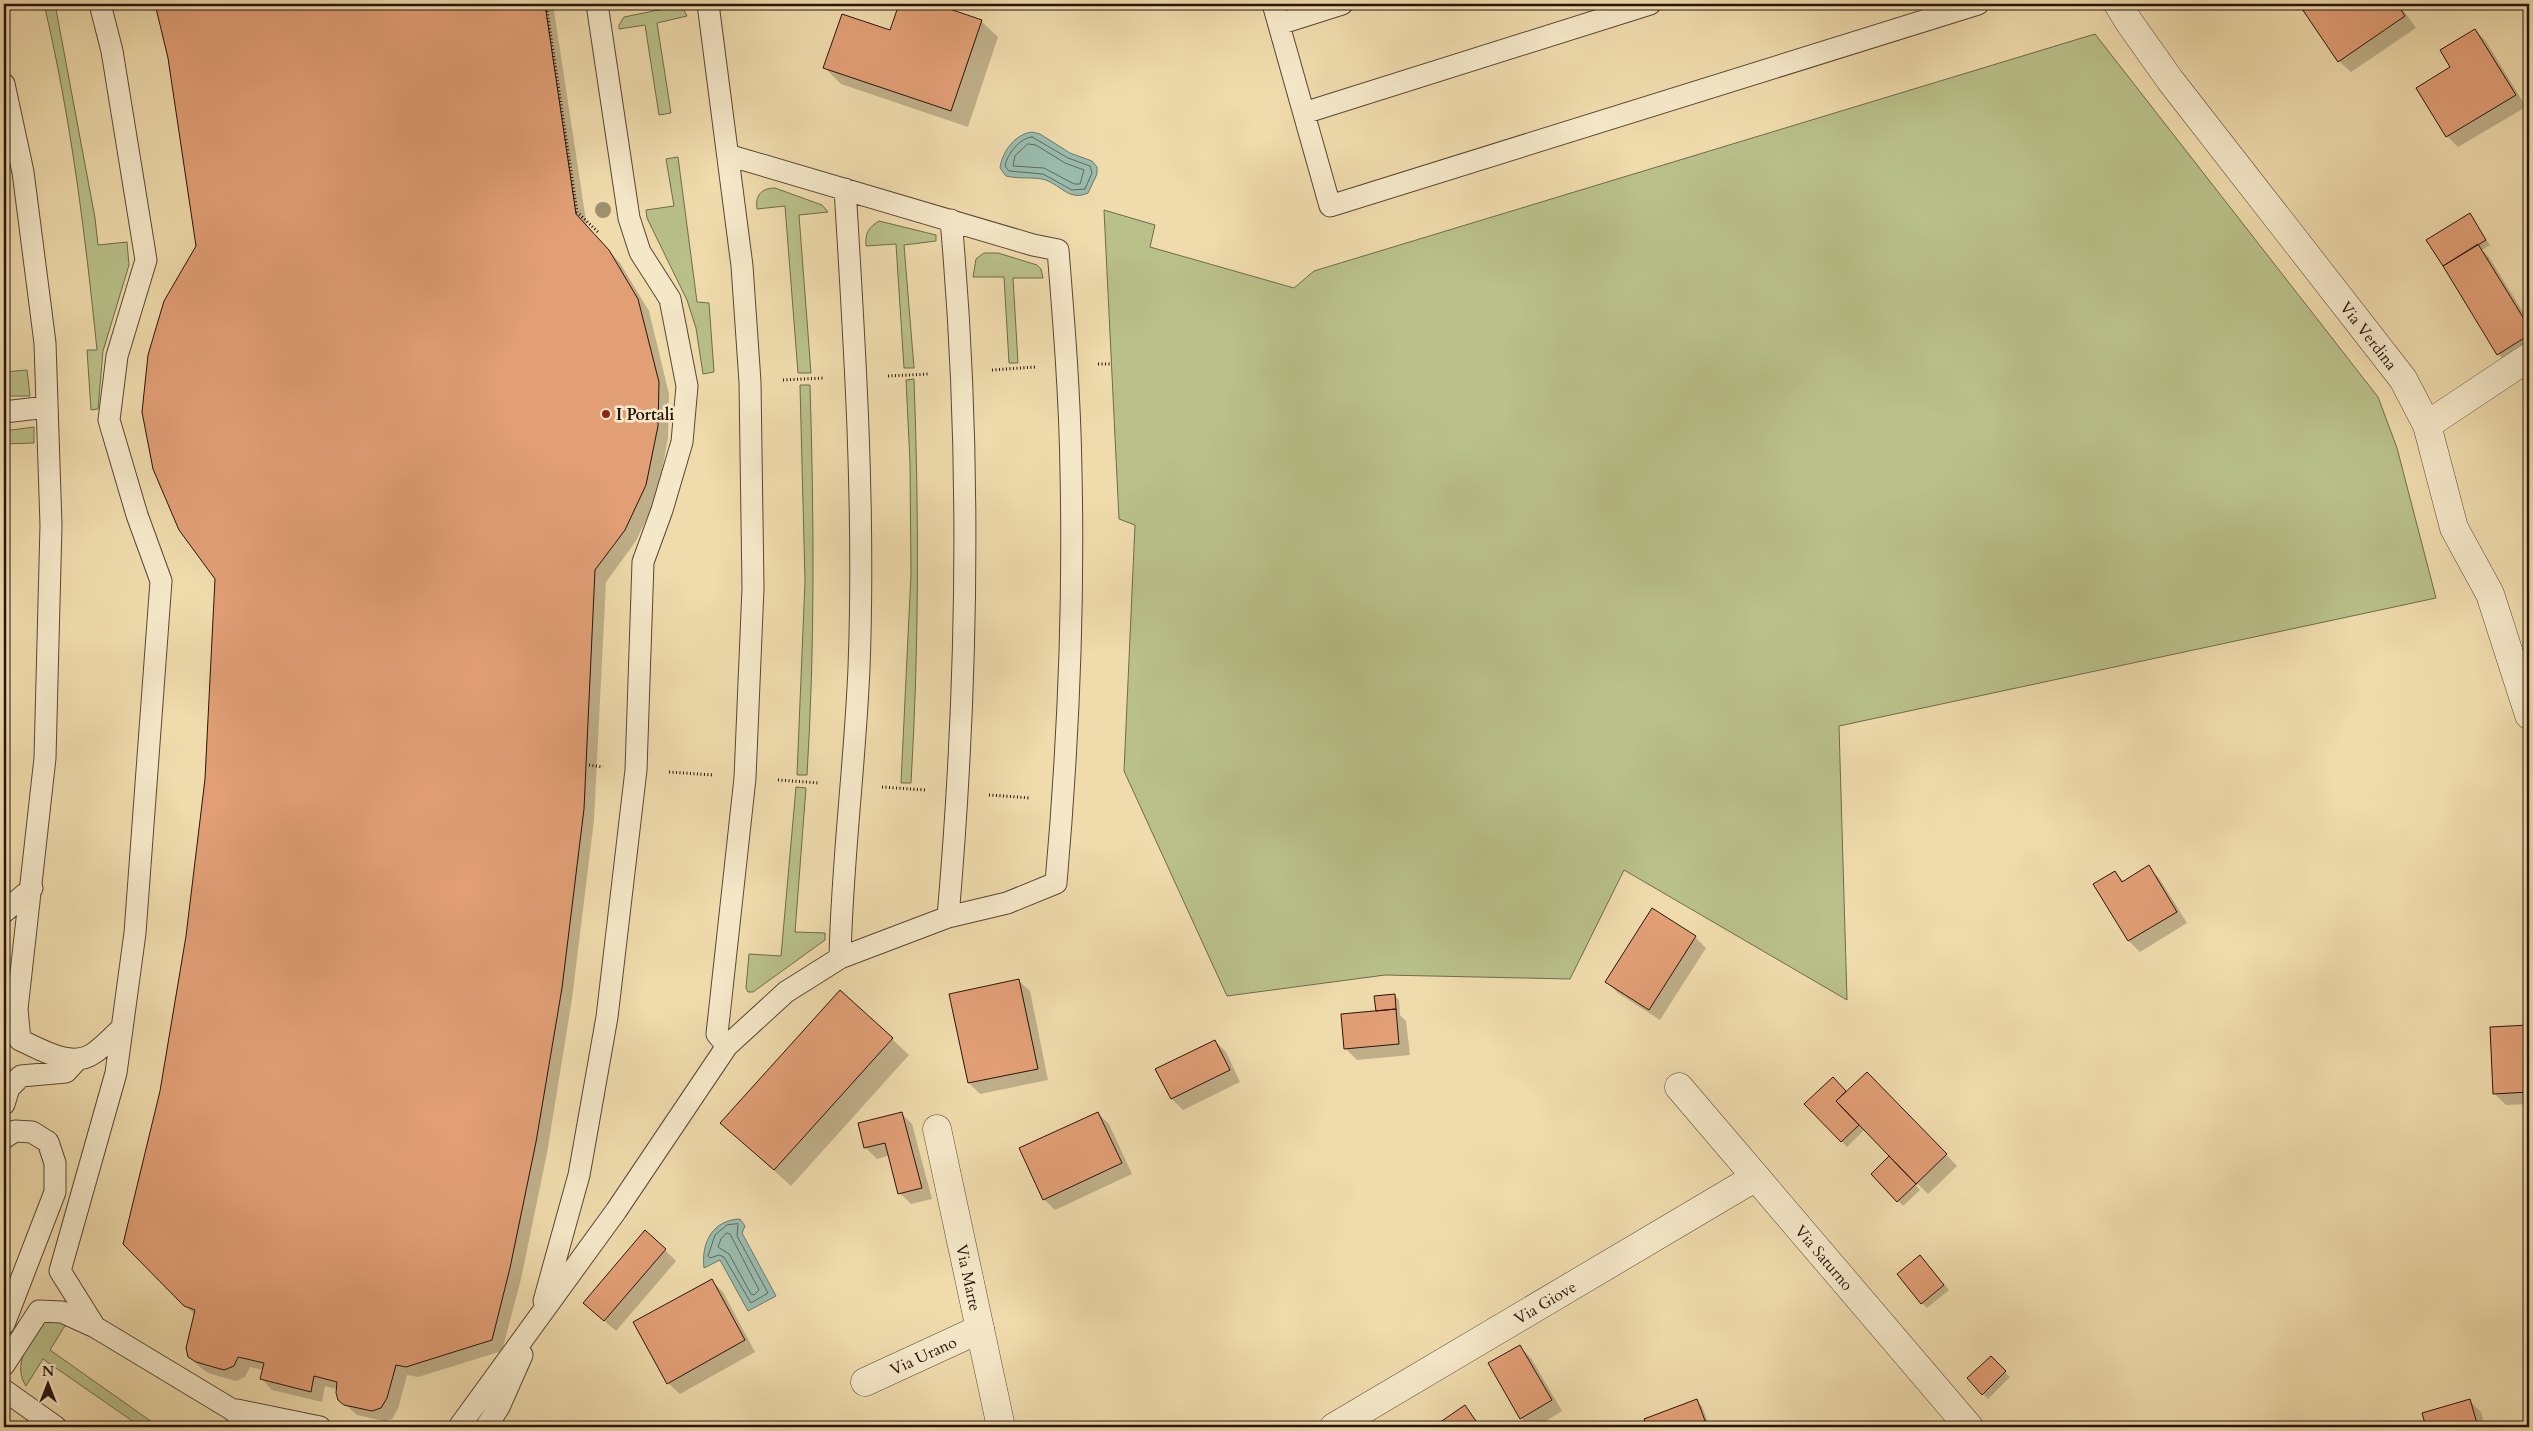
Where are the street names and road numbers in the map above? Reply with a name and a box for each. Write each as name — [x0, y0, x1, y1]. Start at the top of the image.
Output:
street label: Via Verdina — [2335, 297, 2402, 375]
street label: Via Saturno — [1789, 1221, 1858, 1296]
street label: Via Marte — [950, 1242, 986, 1313]
street label: Via Giove — [1510, 1276, 1580, 1330]
street label: Via Urano — [887, 1331, 961, 1381]

